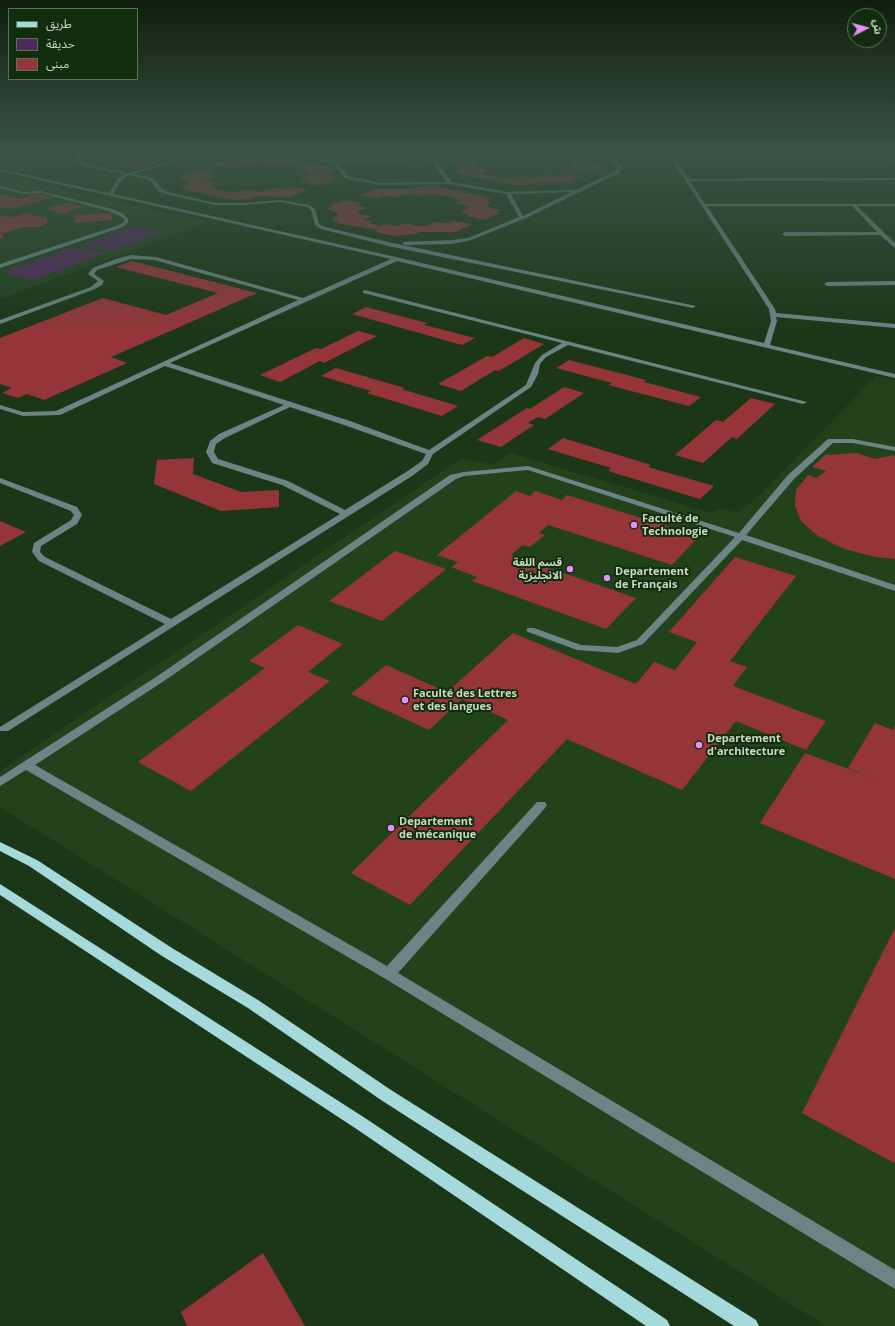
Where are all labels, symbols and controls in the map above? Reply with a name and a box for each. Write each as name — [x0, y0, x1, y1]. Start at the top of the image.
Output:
legend — [8, 8, 138, 80]
north arrow — [847, 8, 887, 48]
text: طريق — [46, 15, 72, 32]
text: ش — [870, 19, 887, 35]
text: حديقة — [46, 35, 75, 52]
text: مبنى — [46, 55, 69, 72]
place label: Faculté de Technologie — [642, 512, 708, 538]
marker: Faculté de Technologie — [629, 520, 639, 530]
place label: قسم اللغة الانجليزية — [513, 556, 562, 582]
marker: قسم اللغة الانجليزية — [565, 564, 575, 574]
place label: Departement de Français — [615, 565, 689, 591]
marker: Departement de Français — [602, 573, 612, 583]
place label: Faculté des Lettres et des langues — [413, 687, 517, 713]
marker: Faculté des Lettres et des langues — [400, 695, 410, 705]
place label: Departement d'architecture — [707, 732, 785, 758]
marker: Departement d'architecture — [694, 740, 704, 750]
place label: Departement de mécanique — [399, 815, 476, 841]
marker: Departement de mécanique — [386, 823, 396, 833]

